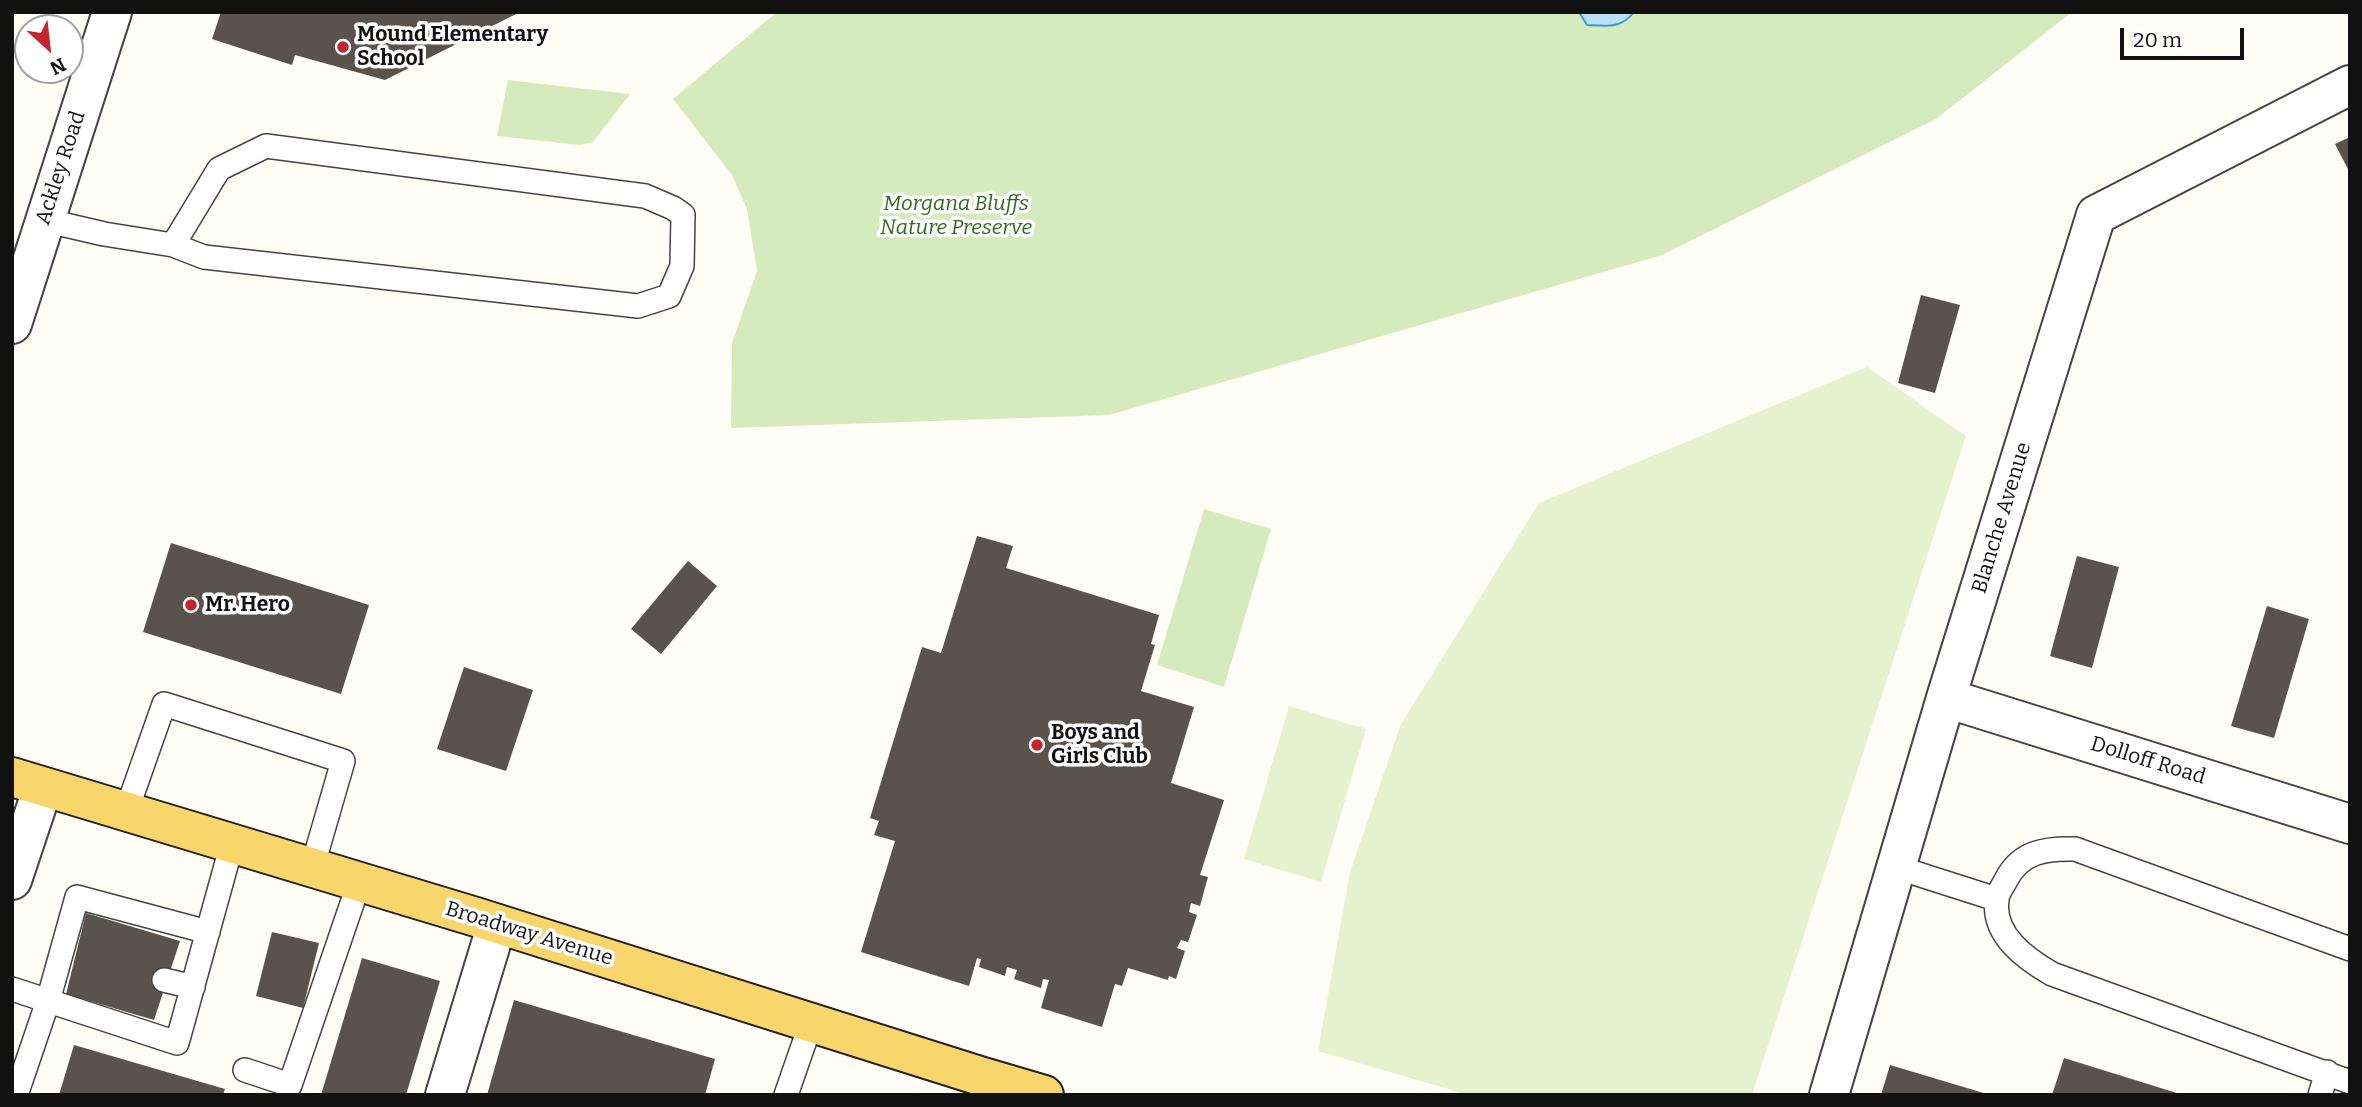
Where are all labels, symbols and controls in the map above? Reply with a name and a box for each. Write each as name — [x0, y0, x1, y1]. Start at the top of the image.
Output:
north arrow — [14, 14, 84, 84]
scale bar — [2124, 14, 2248, 58]
place label: Mound Elementary School — [357, 22, 548, 72]
text: 20 m — [2133, 27, 2182, 53]
marker: Mound Elementary School — [335, 39, 351, 55]
text: N — [46, 53, 70, 80]
street label: Ackley Road — [31, 108, 91, 228]
park label: Morgana Bluffs Nature Preserve — [880, 191, 1032, 241]
street label: Blanche Avenue — [1967, 439, 2037, 597]
place label: Mr. Hero — [205, 592, 290, 618]
marker: Mr. Hero — [183, 597, 199, 613]
place label: Boys and Girls Club — [1051, 720, 1148, 770]
street label: Dolloff Road — [2087, 732, 2209, 790]
marker: Boys and Girls Club — [1029, 737, 1045, 753]
street label: Broadway Avenue — [442, 897, 616, 971]

